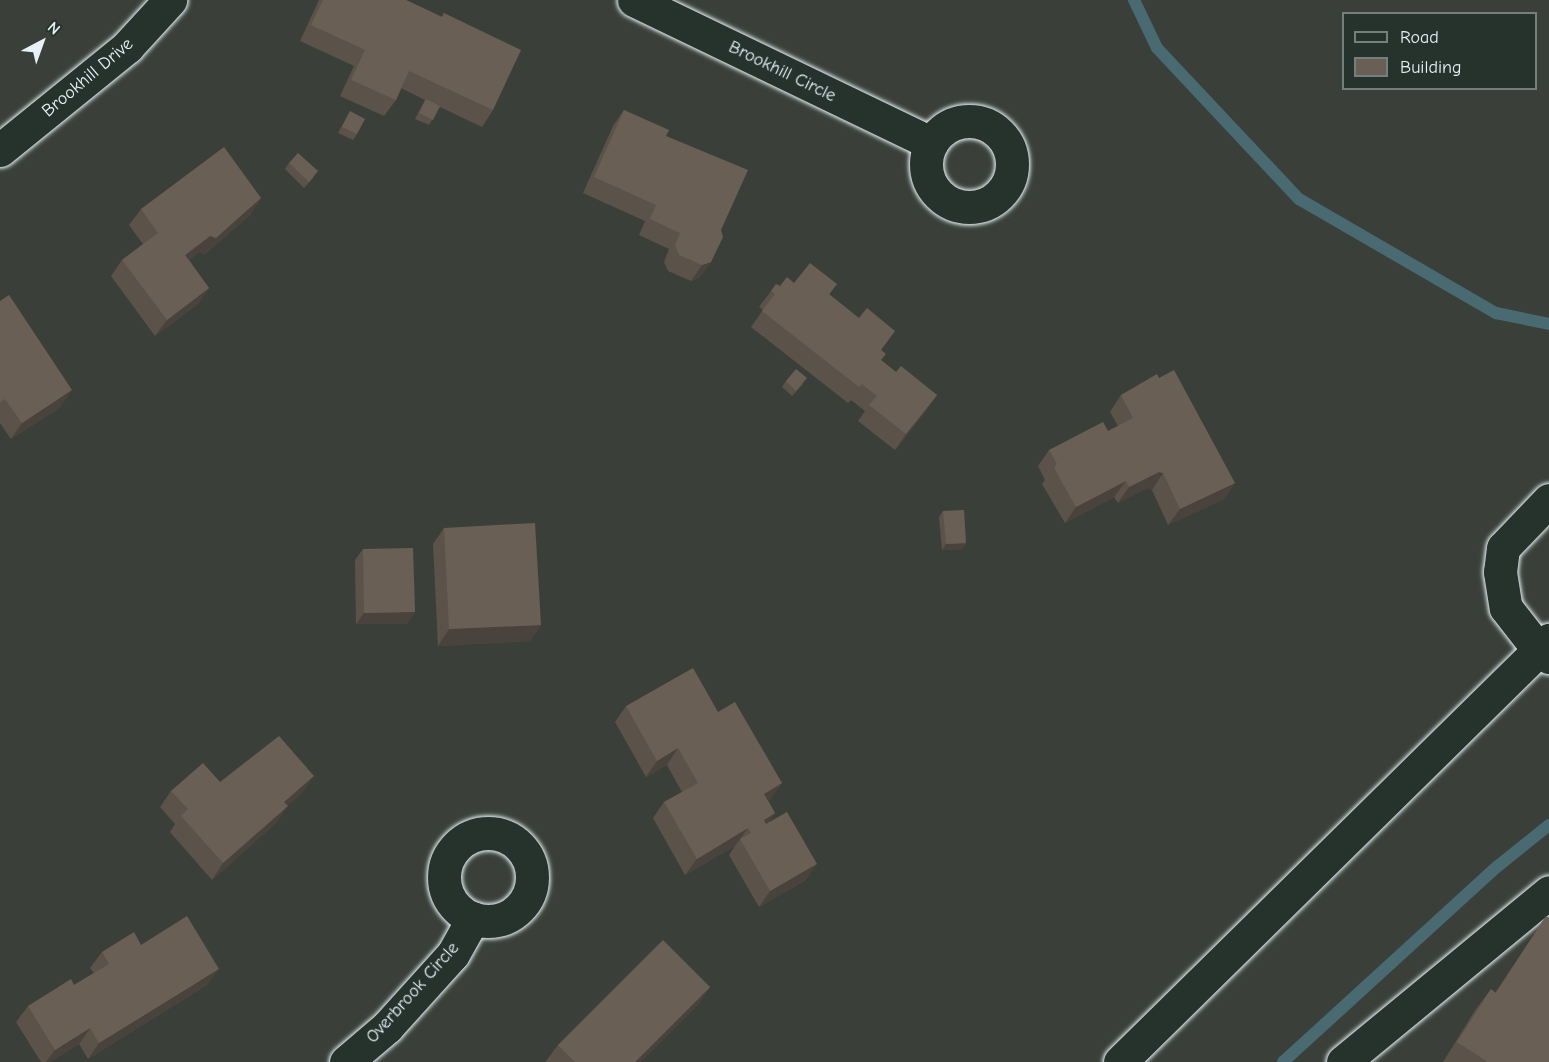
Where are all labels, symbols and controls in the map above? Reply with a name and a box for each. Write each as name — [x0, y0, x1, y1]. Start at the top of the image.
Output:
north arrow — [12, 12, 72, 72]
legend — [1342, 12, 1537, 90]
text: N — [44, 18, 64, 39]
text: Road — [1400, 27, 1439, 48]
street label: Brookhill Drive — [38, 34, 138, 122]
street label: Brookhill Circle — [725, 37, 839, 107]
text: Building — [1400, 57, 1462, 78]
street label: Overbrook Circle — [362, 938, 464, 1048]

